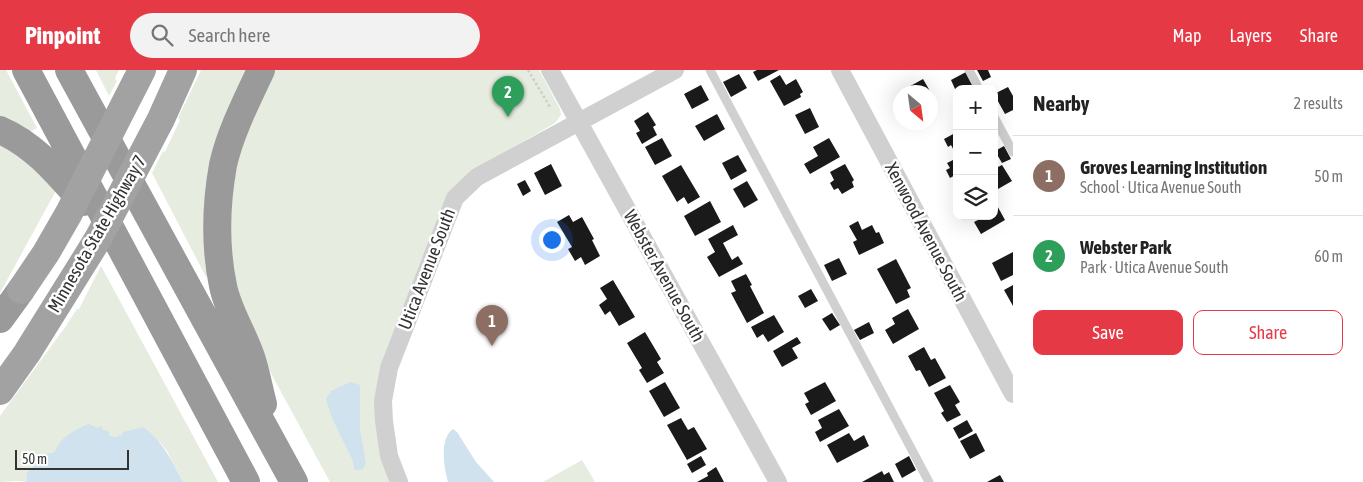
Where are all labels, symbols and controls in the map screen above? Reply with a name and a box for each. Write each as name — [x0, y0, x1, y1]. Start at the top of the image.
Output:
search box — [130, 13, 480, 58]
icon: search — [148, 21, 176, 49]
text: Pinpoint — [25, 22, 100, 49]
text: Search here — [188, 24, 270, 46]
text: Map — [1172, 25, 1201, 46]
text: Layers — [1229, 25, 1272, 46]
text: Share — [1300, 25, 1338, 46]
pin: 2 — [492, 76, 524, 117]
north arrow — [893, 85, 938, 130]
map controls — [953, 85, 998, 220]
button: + — [953, 85, 998, 130]
text: Nearby — [1033, 91, 1089, 115]
text: 2 results — [1293, 94, 1343, 112]
button: − — [953, 130, 998, 175]
street label: Minnesota State Highway 7 — [43, 152, 150, 316]
text: Groves Learning Institution — [1080, 156, 1267, 178]
street label: Xenwood Avenue South — [881, 159, 972, 305]
text: 1 — [1045, 167, 1053, 185]
text: 50 m — [1314, 167, 1343, 185]
button: layers — [953, 175, 998, 220]
text: School · Utica Avenue South — [1080, 178, 1242, 196]
street label: Utica Avenue South — [394, 205, 459, 333]
street label: Webster Avenue South — [620, 206, 709, 345]
your location — [539, 227, 565, 253]
text: Webster Park — [1080, 236, 1171, 258]
text: 2 — [1045, 247, 1053, 265]
text: 60 m — [1314, 247, 1343, 265]
text: Park · Utica Avenue South — [1080, 258, 1229, 276]
pin: 1 — [476, 305, 508, 346]
button: Save — [1033, 310, 1183, 355]
button: Share — [1193, 310, 1343, 355]
scale bar — [15, 447, 129, 470]
text: 50 m — [22, 451, 47, 467]

